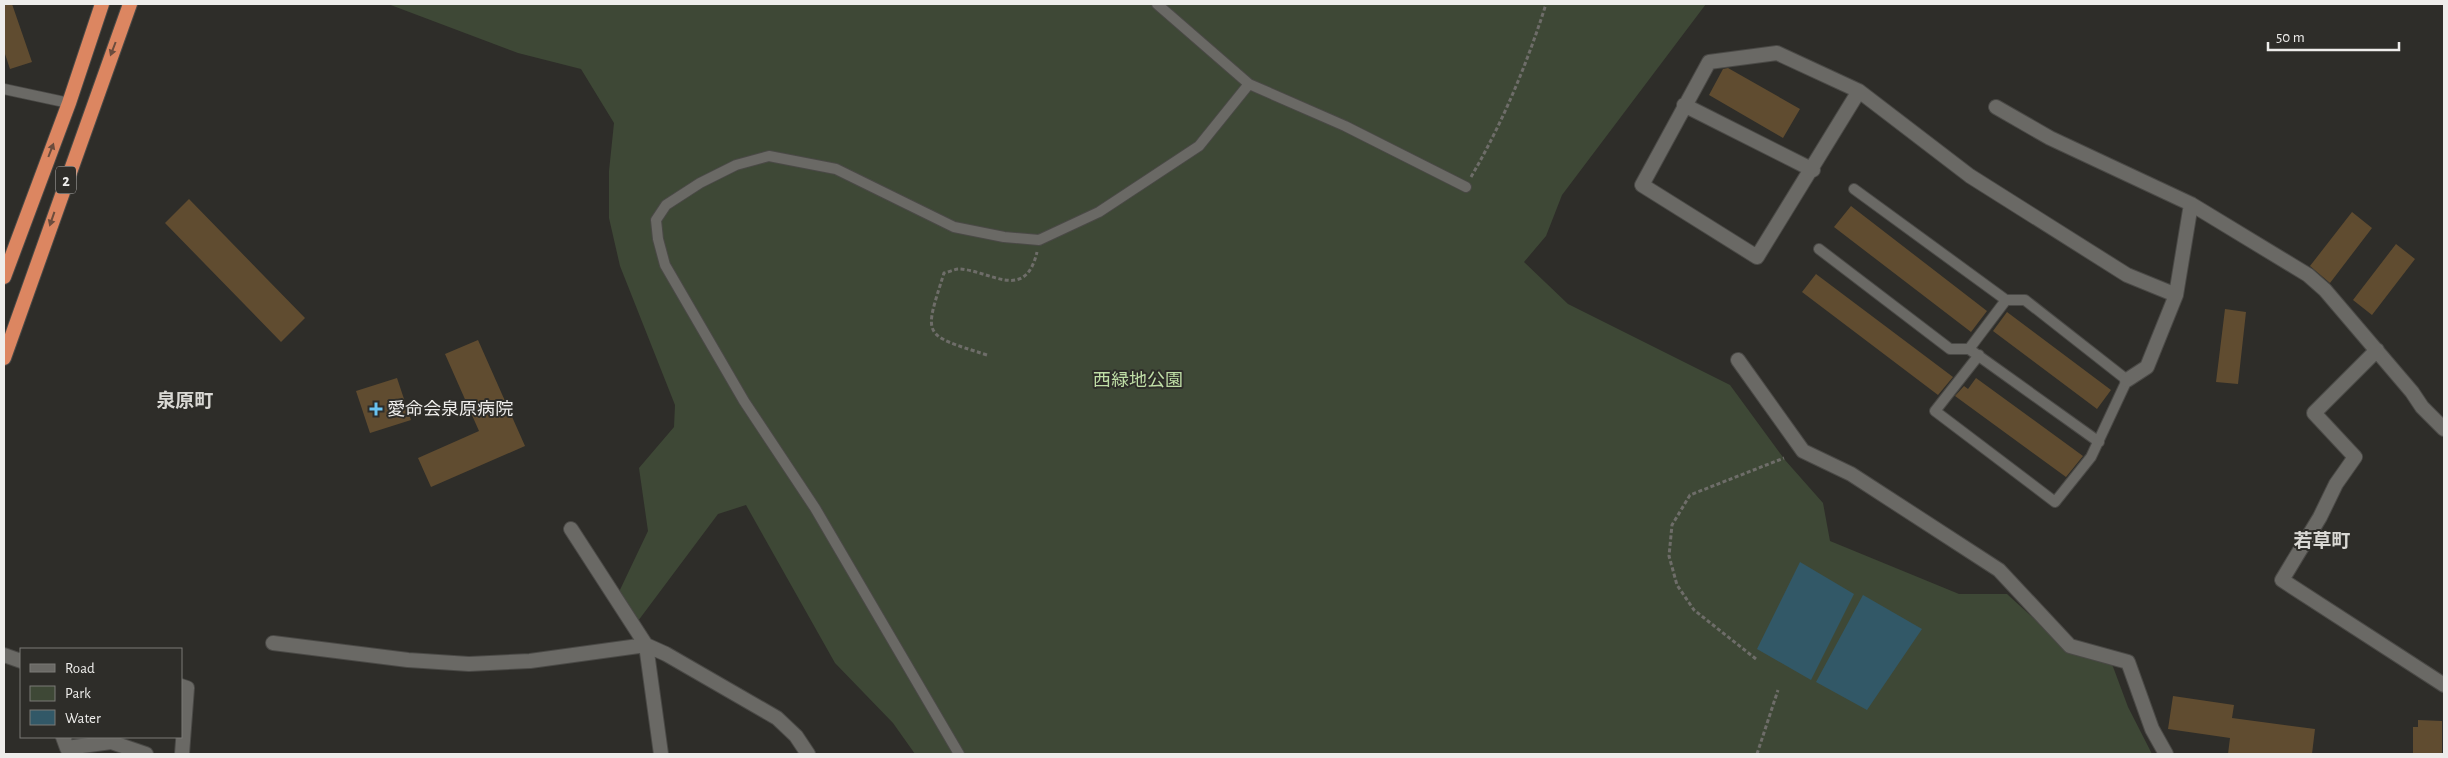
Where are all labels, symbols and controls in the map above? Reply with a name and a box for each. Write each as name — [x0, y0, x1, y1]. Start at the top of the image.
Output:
scale bar — [2268, 20, 2399, 52]
text: 50 m — [2276, 30, 2305, 45]
one-way arrow — [109, 42, 117, 57]
one-way arrow — [47, 142, 55, 157]
road number: 2 — [56, 166, 76, 194]
one-way arrow — [48, 212, 56, 227]
park label: 西緑地公園 — [1093, 371, 1183, 390]
district label: 泉原町 — [156, 390, 214, 411]
place label: 愛命会泉原病院 — [387, 400, 513, 419]
marker: 愛命会泉原病院 — [369, 402, 383, 416]
district label: 若草町 — [2293, 531, 2351, 551]
legend — [20, 648, 182, 738]
text: Road — [65, 661, 95, 676]
text: Park — [65, 686, 91, 701]
text: Water — [65, 711, 101, 726]

